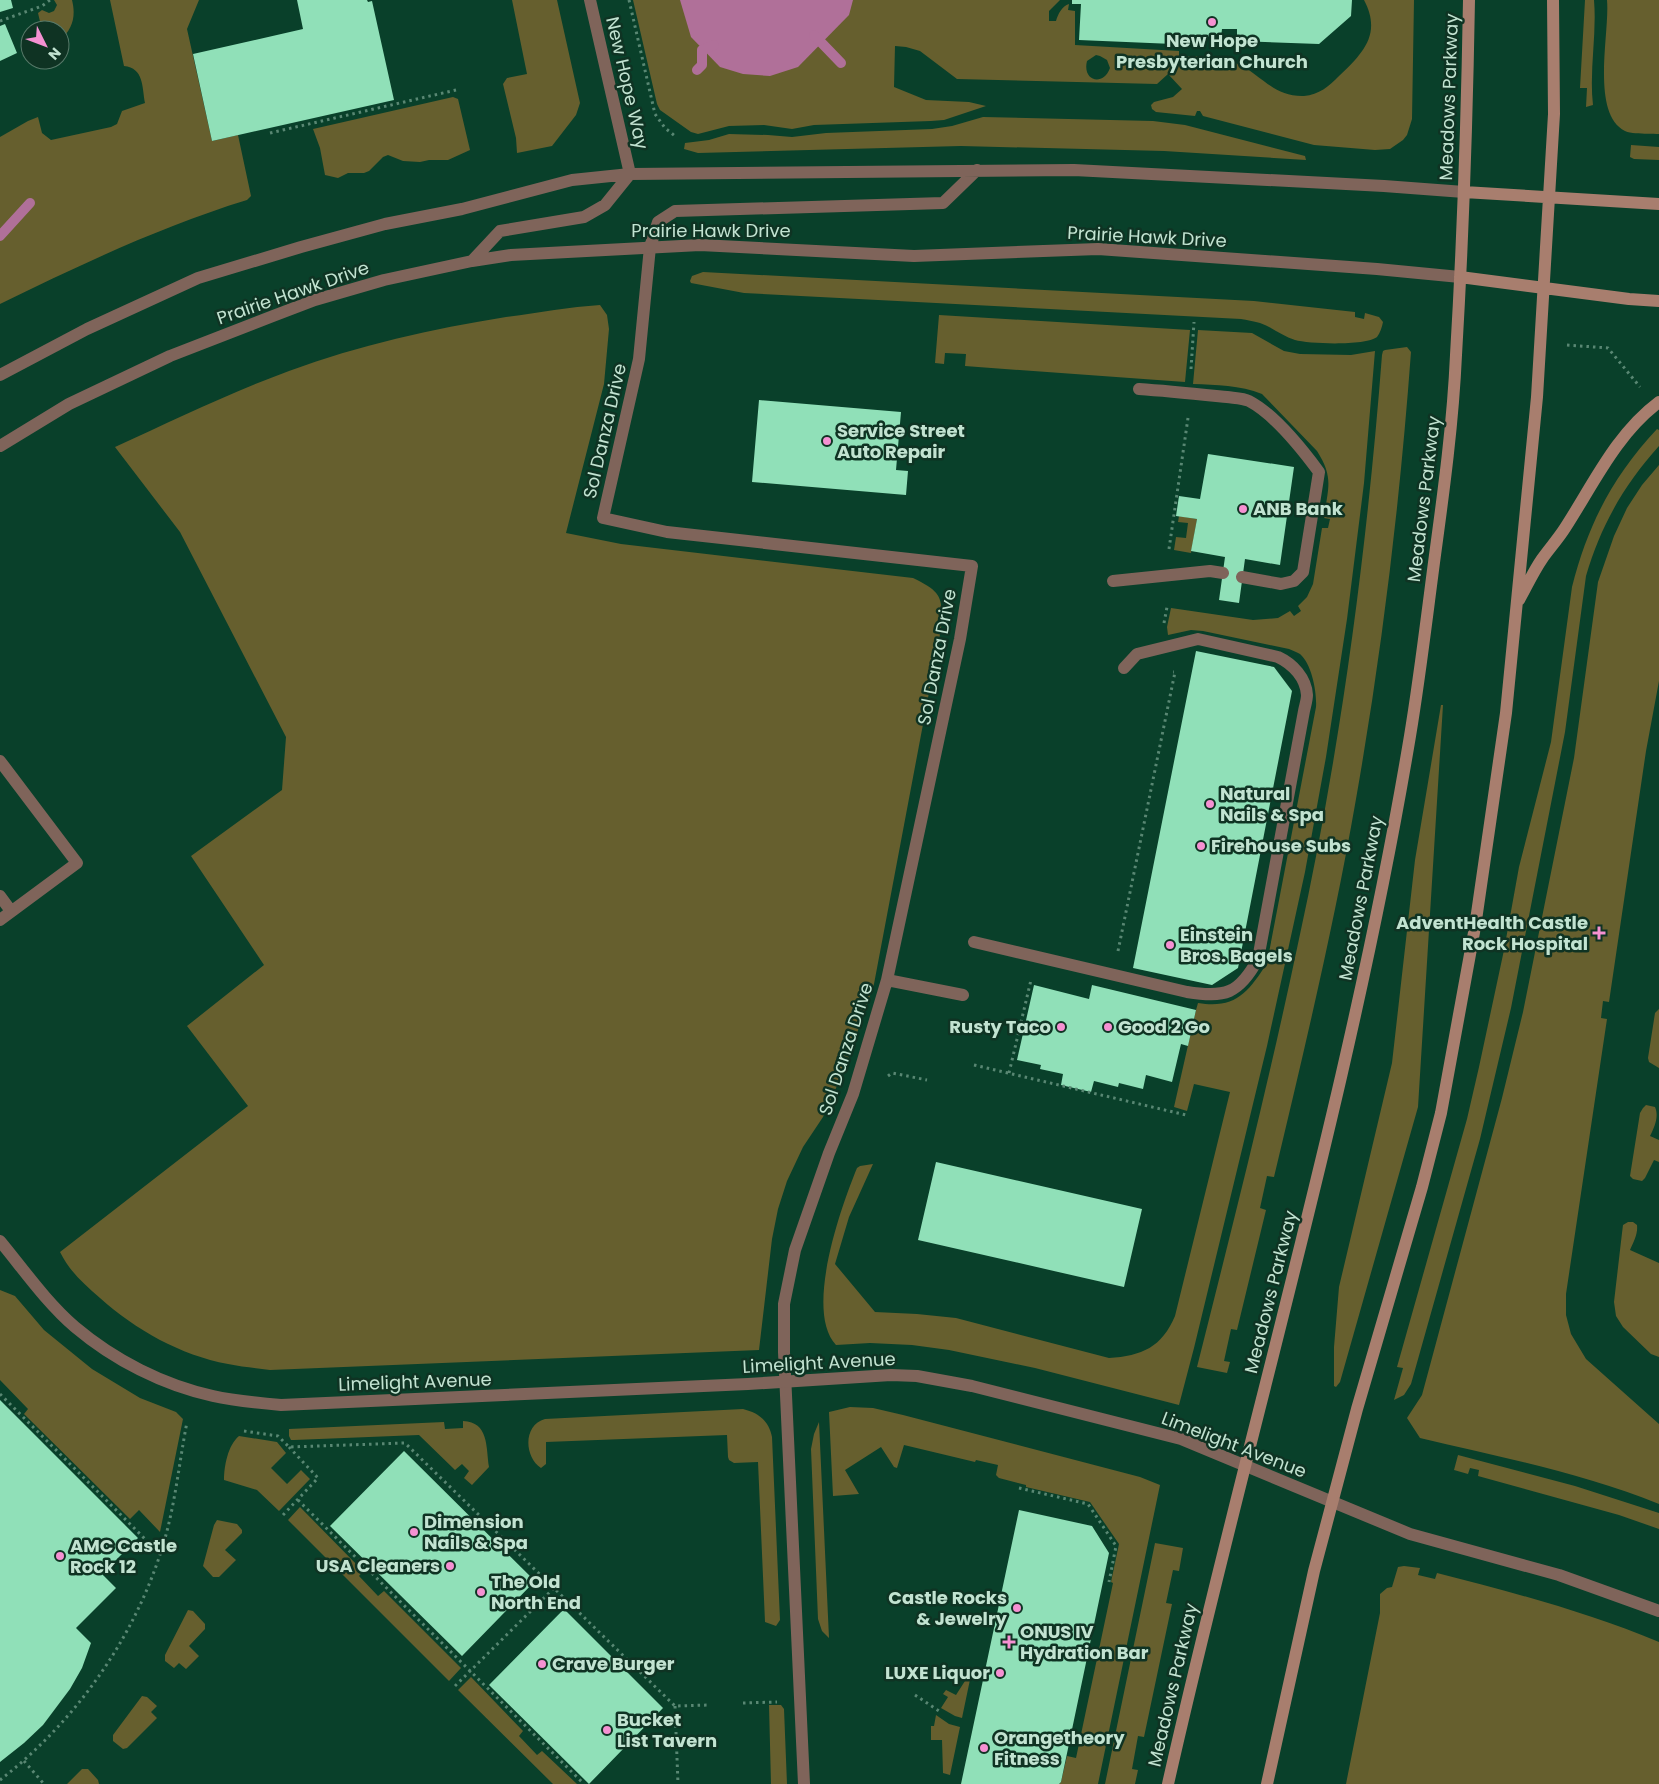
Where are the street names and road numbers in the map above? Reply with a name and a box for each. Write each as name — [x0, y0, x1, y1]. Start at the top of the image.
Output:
street label: Meadows Parkway — [1433, 13, 1464, 181]
street label: New Hope Way — [600, 14, 655, 152]
street label: Prairie Hawk Drive — [631, 218, 791, 243]
street label: Prairie Hawk Drive — [1067, 220, 1227, 253]
street label: Prairie Hawk Drive — [213, 255, 372, 330]
street label: Sol Danza Drive — [577, 361, 632, 501]
street label: Meadows Parkway — [1401, 414, 1446, 583]
street label: Sol Danza Drive — [911, 587, 962, 727]
street label: Meadows Parkway — [1332, 813, 1389, 982]
street label: Sol Danza Drive — [812, 979, 879, 1118]
street label: Meadows Parkway — [1238, 1208, 1303, 1376]
street label: Limelight Avenue — [742, 1346, 896, 1379]
street label: Limelight Avenue — [338, 1366, 492, 1397]
street label: Limelight Avenue — [1158, 1405, 1310, 1484]
street label: Meadows Parkway — [1142, 1601, 1203, 1769]

